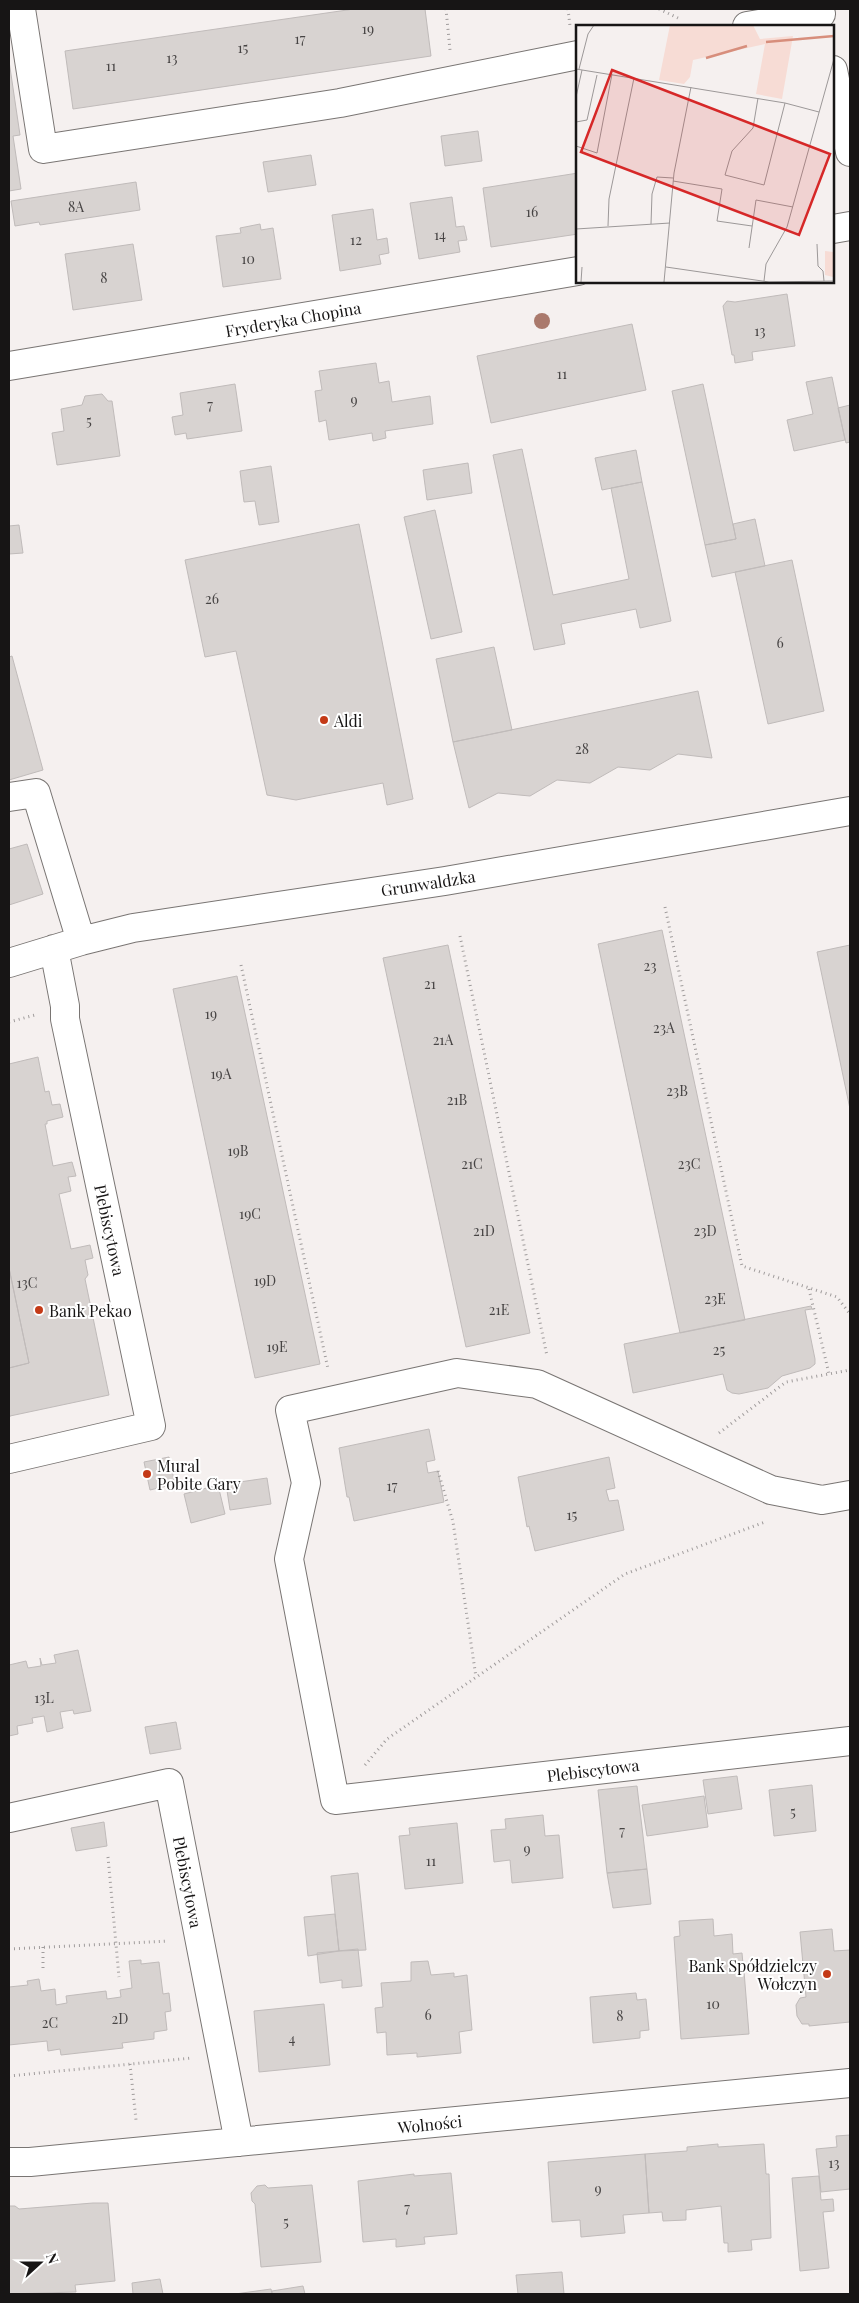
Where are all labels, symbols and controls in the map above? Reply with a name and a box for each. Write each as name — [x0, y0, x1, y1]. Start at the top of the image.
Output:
house number: 19 — [362, 19, 374, 38]
inset map — [576, 25, 834, 282]
house number: 17 — [295, 29, 306, 48]
house number: 15 — [238, 38, 249, 57]
house number: 13 — [166, 48, 178, 67]
house number: 11 — [106, 56, 116, 75]
house number: 8A — [68, 197, 84, 216]
house number: 16 — [526, 202, 538, 221]
house number: 14 — [434, 225, 446, 244]
house number: 12 — [350, 230, 362, 249]
house number: 10 — [241, 249, 255, 268]
house number: 8 — [100, 268, 108, 287]
street label: Fryderyka Chopina — [224, 297, 363, 341]
house number: 13 — [754, 321, 766, 340]
house number: 11 — [557, 364, 567, 383]
house number: 9 — [350, 390, 358, 409]
house number: 7 — [207, 395, 213, 414]
house number: 5 — [86, 411, 92, 430]
house number: 26 — [205, 589, 219, 608]
house number: 6 — [776, 633, 784, 652]
place label: Aldi — [333, 710, 363, 731]
marker: Aldi — [318, 714, 330, 726]
house number: 28 — [575, 739, 589, 758]
street label: Grunwaldzka — [379, 865, 477, 901]
house number: 23 — [643, 956, 657, 975]
house number: 21 — [424, 974, 436, 993]
house number: 19 — [205, 1004, 217, 1023]
house number: 23A — [653, 1018, 675, 1037]
house number: 21A — [433, 1030, 454, 1049]
house number: 19A — [210, 1064, 232, 1083]
house number: 23B — [666, 1081, 688, 1100]
house number: 21B — [447, 1090, 468, 1109]
house number: 19B — [227, 1141, 249, 1160]
house number: 21C — [461, 1154, 483, 1173]
house number: 23C — [678, 1154, 700, 1173]
street label: Plebiscytowa — [90, 1182, 130, 1278]
house number: 19C — [239, 1204, 261, 1223]
house number: 21D — [473, 1221, 495, 1240]
house number: 23D — [693, 1221, 717, 1240]
house number: 19D — [254, 1271, 276, 1290]
house number: 13C — [17, 1273, 37, 1292]
house number: 23E — [704, 1289, 726, 1308]
place label: Bank Pekao — [49, 1300, 132, 1321]
house number: 21E — [489, 1300, 509, 1319]
marker: Bank Pekao — [33, 1304, 45, 1316]
house number: 19E — [267, 1337, 287, 1356]
house number: 25 — [713, 1340, 725, 1359]
place label: Mural Pobite Gary — [157, 1455, 241, 1494]
marker: Mural Pobite Gary — [141, 1468, 153, 1480]
house number: 17 — [387, 1476, 398, 1495]
house number: 15 — [567, 1505, 578, 1524]
house number: 13L — [34, 1688, 54, 1707]
street label: Plebiscytowa — [546, 1754, 640, 1786]
house number: 5 — [790, 1802, 796, 1821]
house number: 7 — [619, 1821, 625, 1840]
street label: Plebiscytowa — [169, 1834, 207, 1930]
house number: 9 — [523, 1839, 531, 1858]
house number: 11 — [426, 1851, 436, 1870]
place label: Bank Spółdzielczy Wołczyn — [688, 1955, 817, 1994]
marker: Bank Spółdzielczy Wołczyn — [821, 1968, 833, 1980]
house number: 10 — [706, 1994, 720, 2013]
house number: 6 — [424, 2005, 432, 2024]
house number: 8 — [616, 2006, 624, 2025]
house number: 2D — [112, 2009, 128, 2028]
house number: 2C — [42, 2013, 58, 2032]
house number: 4 — [289, 2029, 296, 2048]
street label: Wolności — [396, 2110, 463, 2138]
house number: 13 — [828, 2153, 840, 2172]
house number: 9 — [594, 2179, 602, 2198]
house number: 7 — [404, 2198, 410, 2217]
house number: 5 — [283, 2212, 289, 2231]
north arrow — [15, 2238, 65, 2288]
text: N — [42, 2250, 63, 2266]

